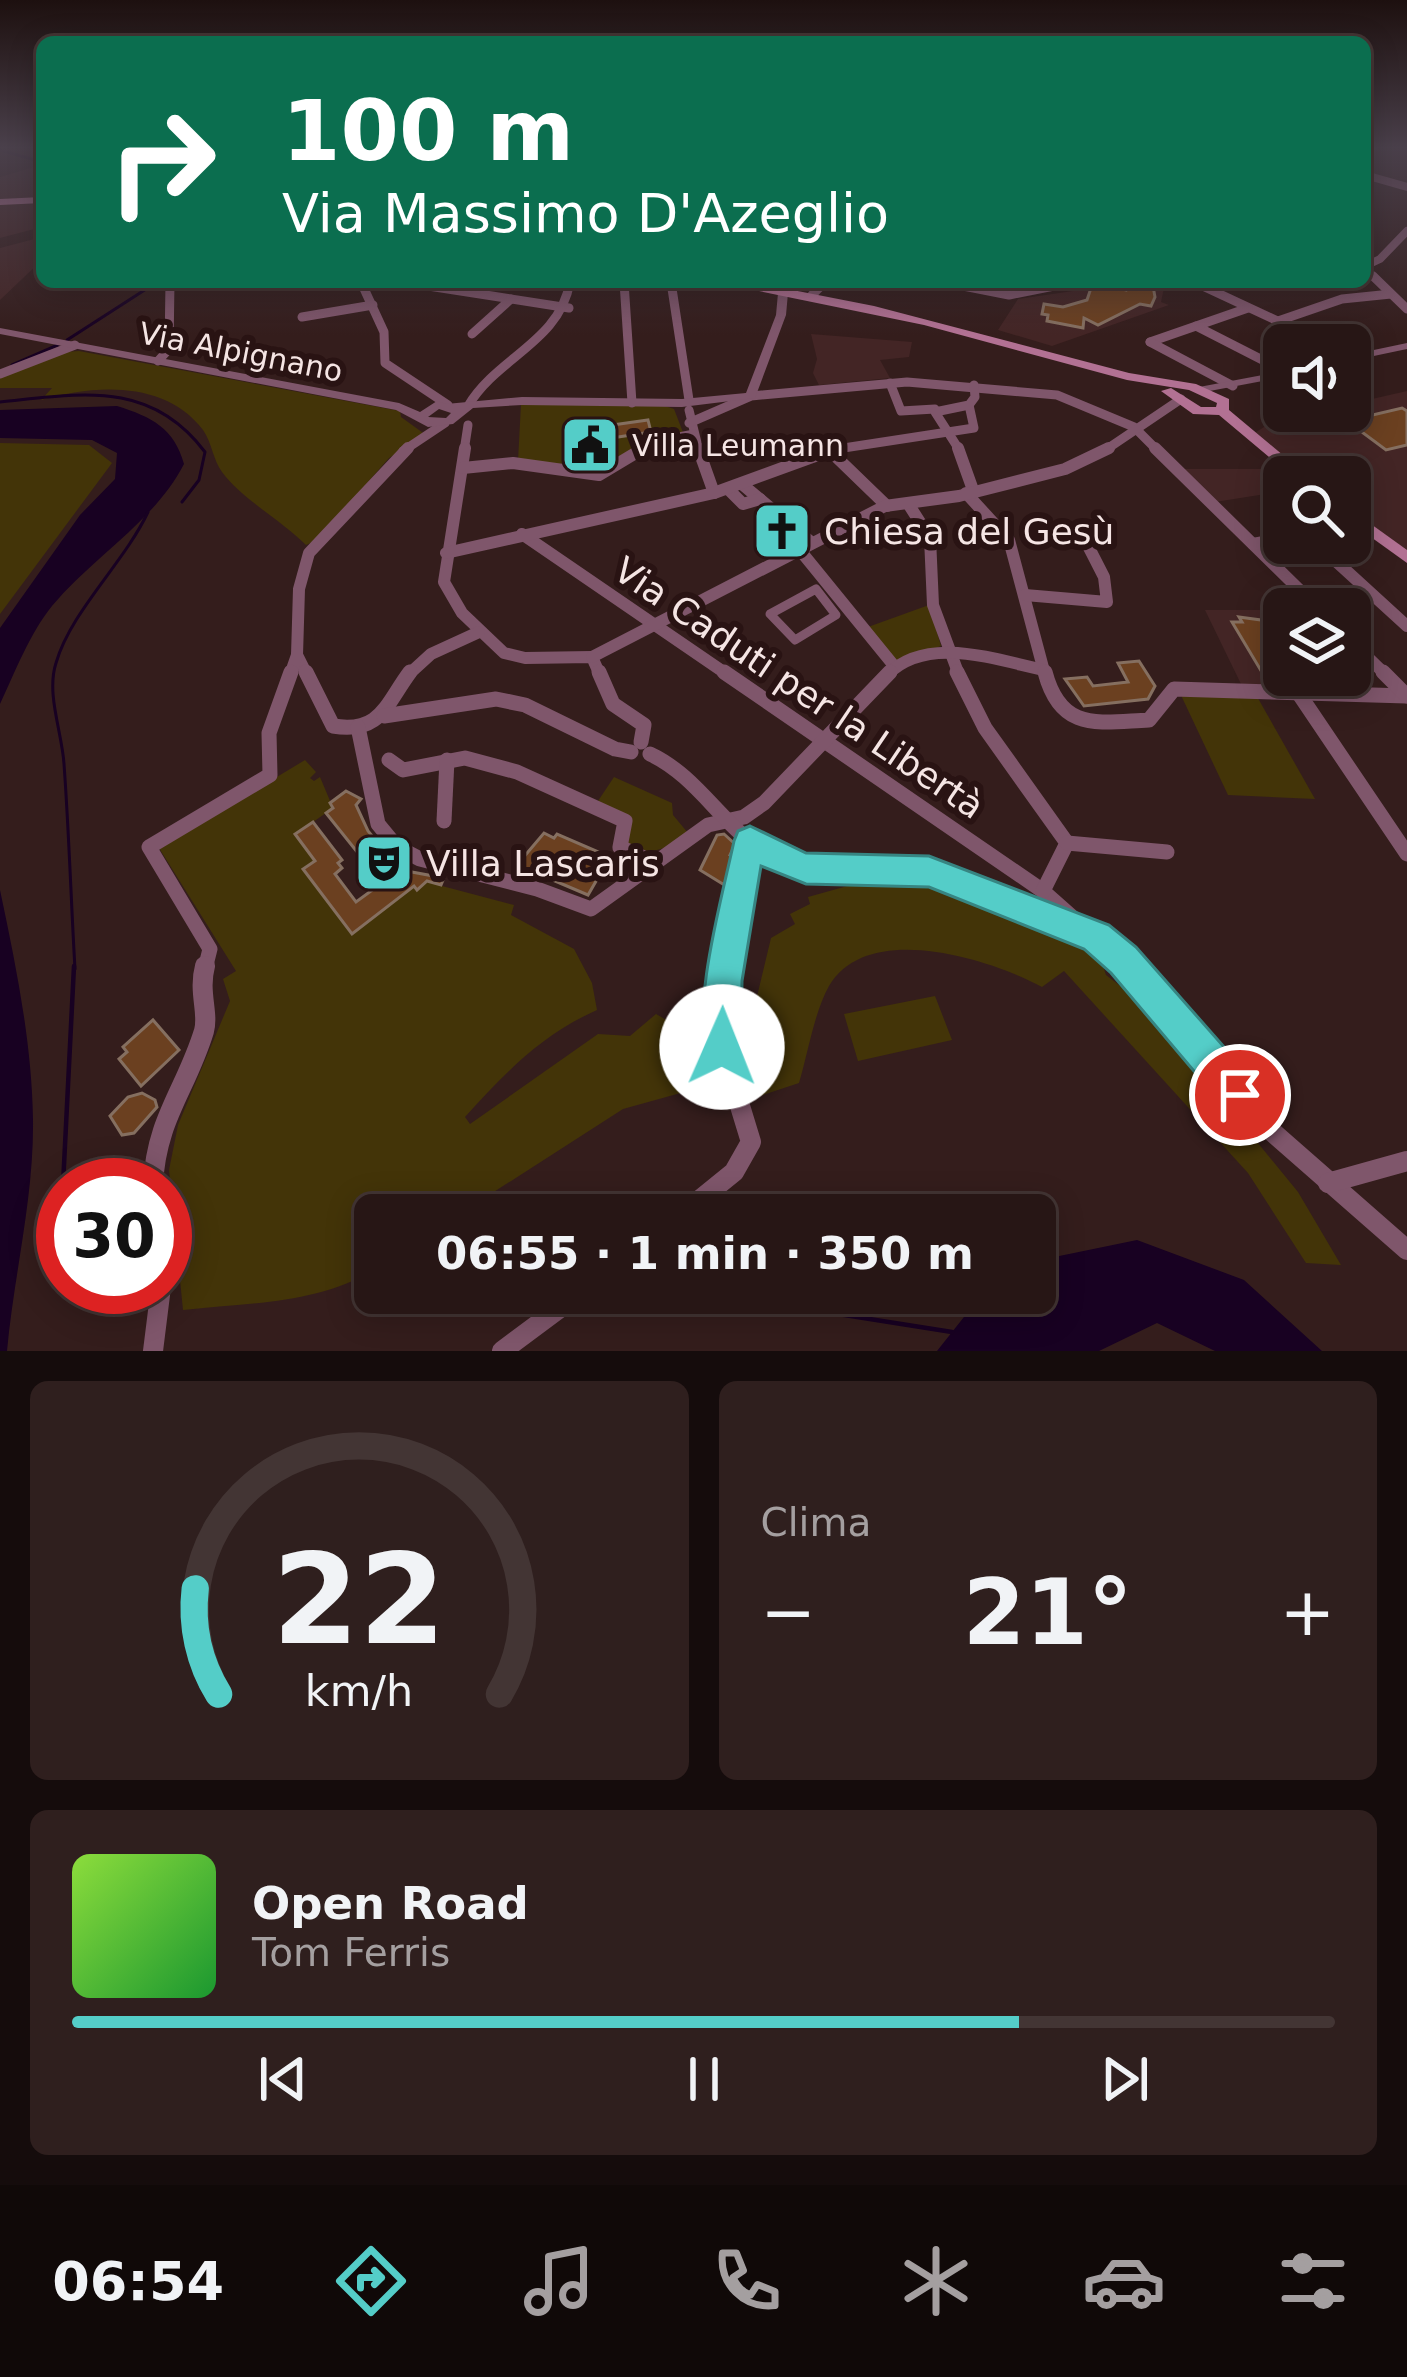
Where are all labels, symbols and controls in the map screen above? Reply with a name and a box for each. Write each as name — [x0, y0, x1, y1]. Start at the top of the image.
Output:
text: 100 m — [282, 82, 574, 180]
icon: right — [84, 84, 240, 240]
text: Via Massimo D'Azeglio — [282, 182, 889, 245]
street label: Via Alpignano — [136, 315, 346, 389]
map controls — [1263, 324, 1371, 696]
button: sound — [1263, 324, 1371, 432]
public building icon: Villa Leumann — [559, 414, 621, 476]
place label: Villa Leumann — [632, 428, 844, 463]
button: search — [1263, 456, 1371, 564]
church icon: Chiesa del Gesù — [751, 500, 813, 562]
place label: Chiesa del Gesù — [824, 511, 1114, 552]
street label: Via Caduti per la Libertà — [607, 549, 991, 827]
button: layers — [1263, 588, 1371, 696]
theatre icon: Villa Lascaris — [353, 832, 415, 894]
place label: Villa Lascaris — [426, 843, 660, 884]
position arrow — [659, 984, 785, 1110]
pin — [1189, 1044, 1291, 1146]
icon: arrive — [1207, 1062, 1273, 1128]
speed limit sign: 30 — [36, 1158, 192, 1314]
text: 06:55 · 1 min · 350 m — [436, 1227, 974, 1280]
text: Clima — [761, 1500, 871, 1545]
text: 22 — [272, 1527, 446, 1672]
text: 21° — [963, 1560, 1133, 1665]
text: − — [761, 1574, 816, 1651]
text: + — [1280, 1574, 1335, 1651]
text: km/h — [305, 1665, 413, 1715]
text: Open Road — [252, 1877, 529, 1930]
text: Tom Ferris — [252, 1930, 450, 1975]
icon: previous — [250, 2046, 316, 2112]
icon: pause — [671, 2046, 737, 2112]
icon: next — [1092, 2046, 1158, 2112]
icon: directions — [329, 2239, 413, 2323]
icon: music — [517, 2239, 601, 2323]
icon: phone — [705, 2239, 789, 2323]
icon: climate — [894, 2239, 978, 2323]
icon: car — [1082, 2239, 1166, 2323]
icon: filters — [1271, 2239, 1355, 2323]
text: 06:54 — [52, 2250, 224, 2313]

